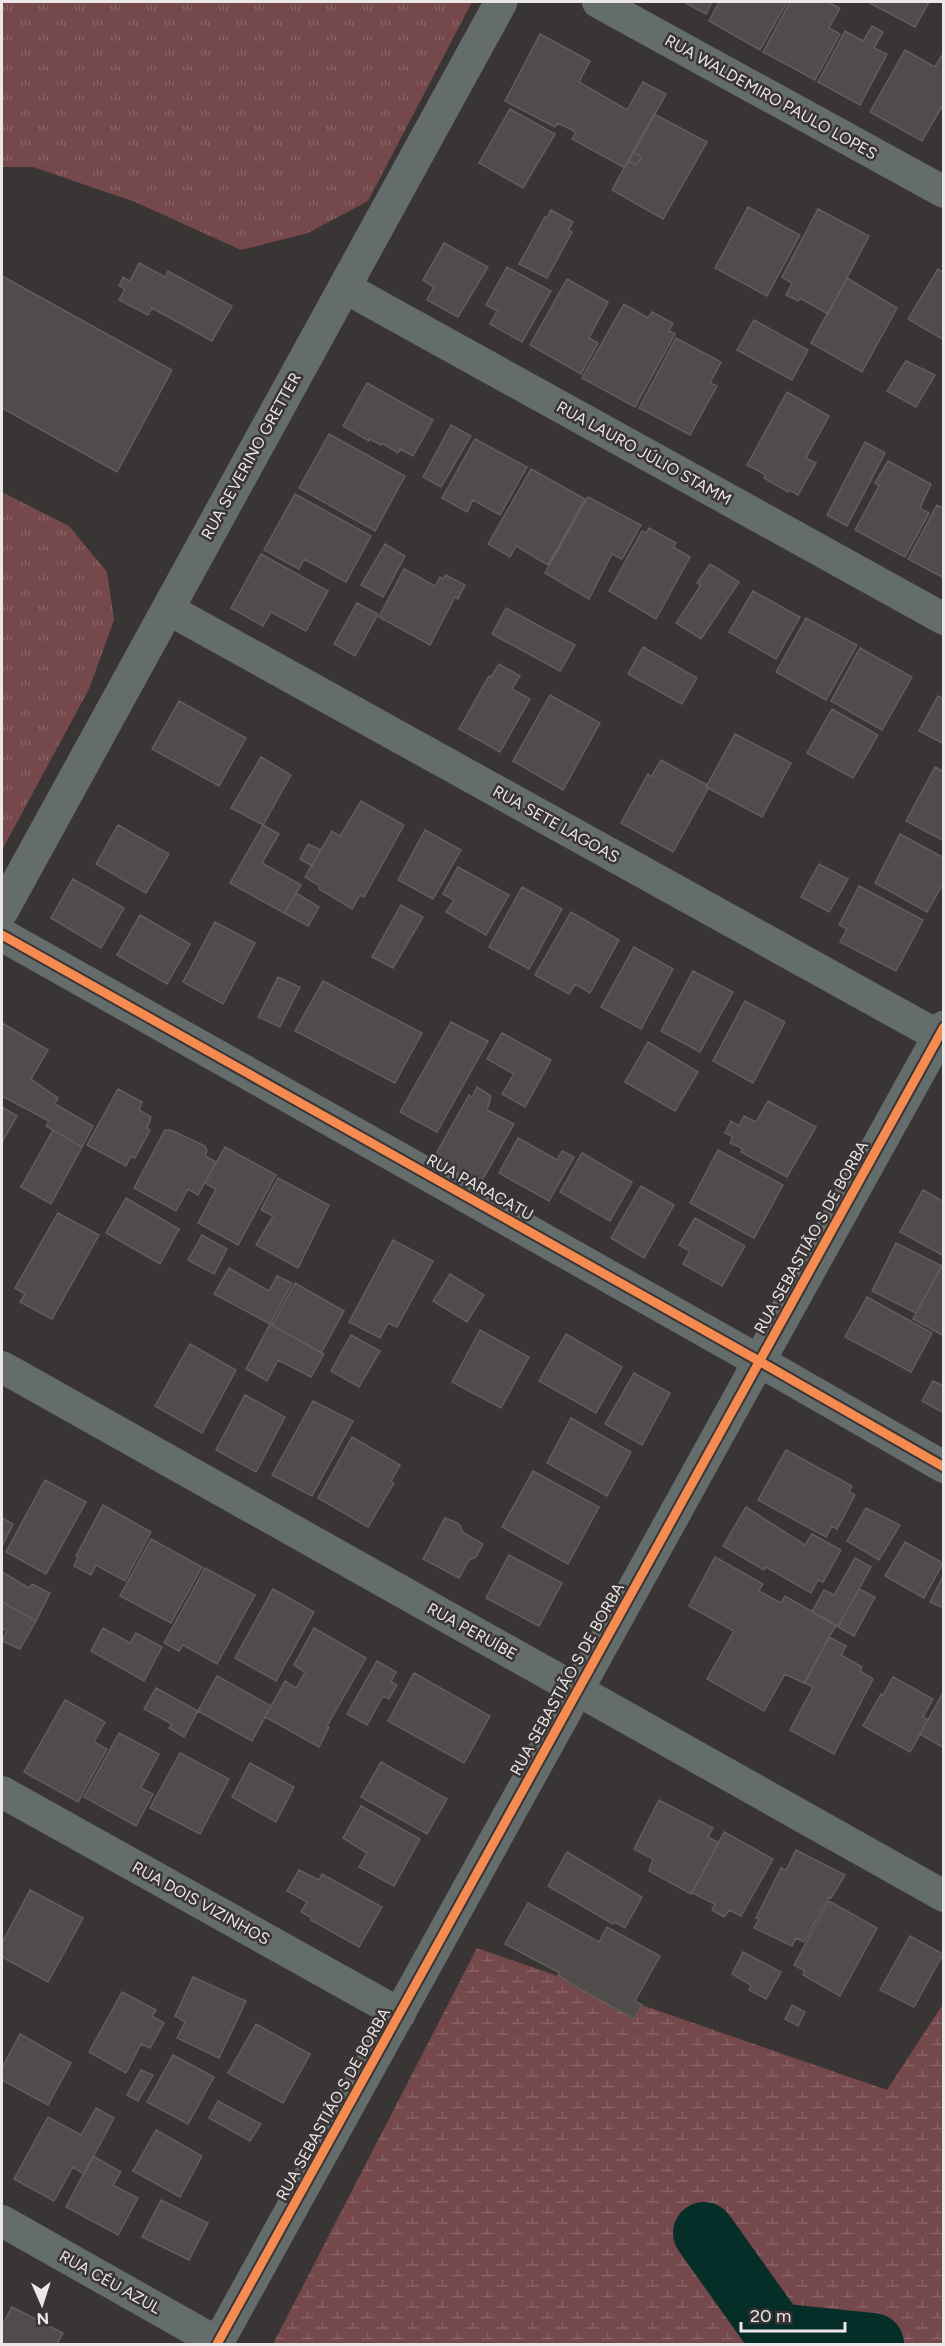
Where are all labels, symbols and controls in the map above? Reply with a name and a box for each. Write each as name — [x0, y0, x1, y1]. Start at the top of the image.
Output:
street label: RUA WALDEMIRO PAULO LOPES — [662, 31, 881, 163]
street label: RUA SEVERINO GRETTER — [197, 369, 305, 543]
street label: RUA LAURO JÚLIO STAMM — [553, 397, 735, 509]
street label: RUA SETE LAGOAS — [489, 781, 623, 867]
street label: RUA SEBASTIÃO S DE BORBA — [750, 1137, 872, 1337]
street label: RUA PARACATU — [423, 1150, 537, 1224]
street label: RUA SEBASTIÃO S DE BORBA — [506, 1579, 628, 1779]
street label: RUA PERUÍBE — [424, 1599, 520, 1663]
street label: RUA DOIS VIZINHOS — [129, 1857, 273, 1949]
street label: RUA SEBASTIÃO S DE BORBA — [272, 2004, 394, 2204]
street label: RUA CÉU AZUL — [56, 2246, 165, 2318]
north arrow — [12, 2274, 72, 2334]
scale bar — [741, 2295, 844, 2333]
text: 20 m — [750, 2305, 791, 2327]
text: N — [36, 2309, 49, 2328]

